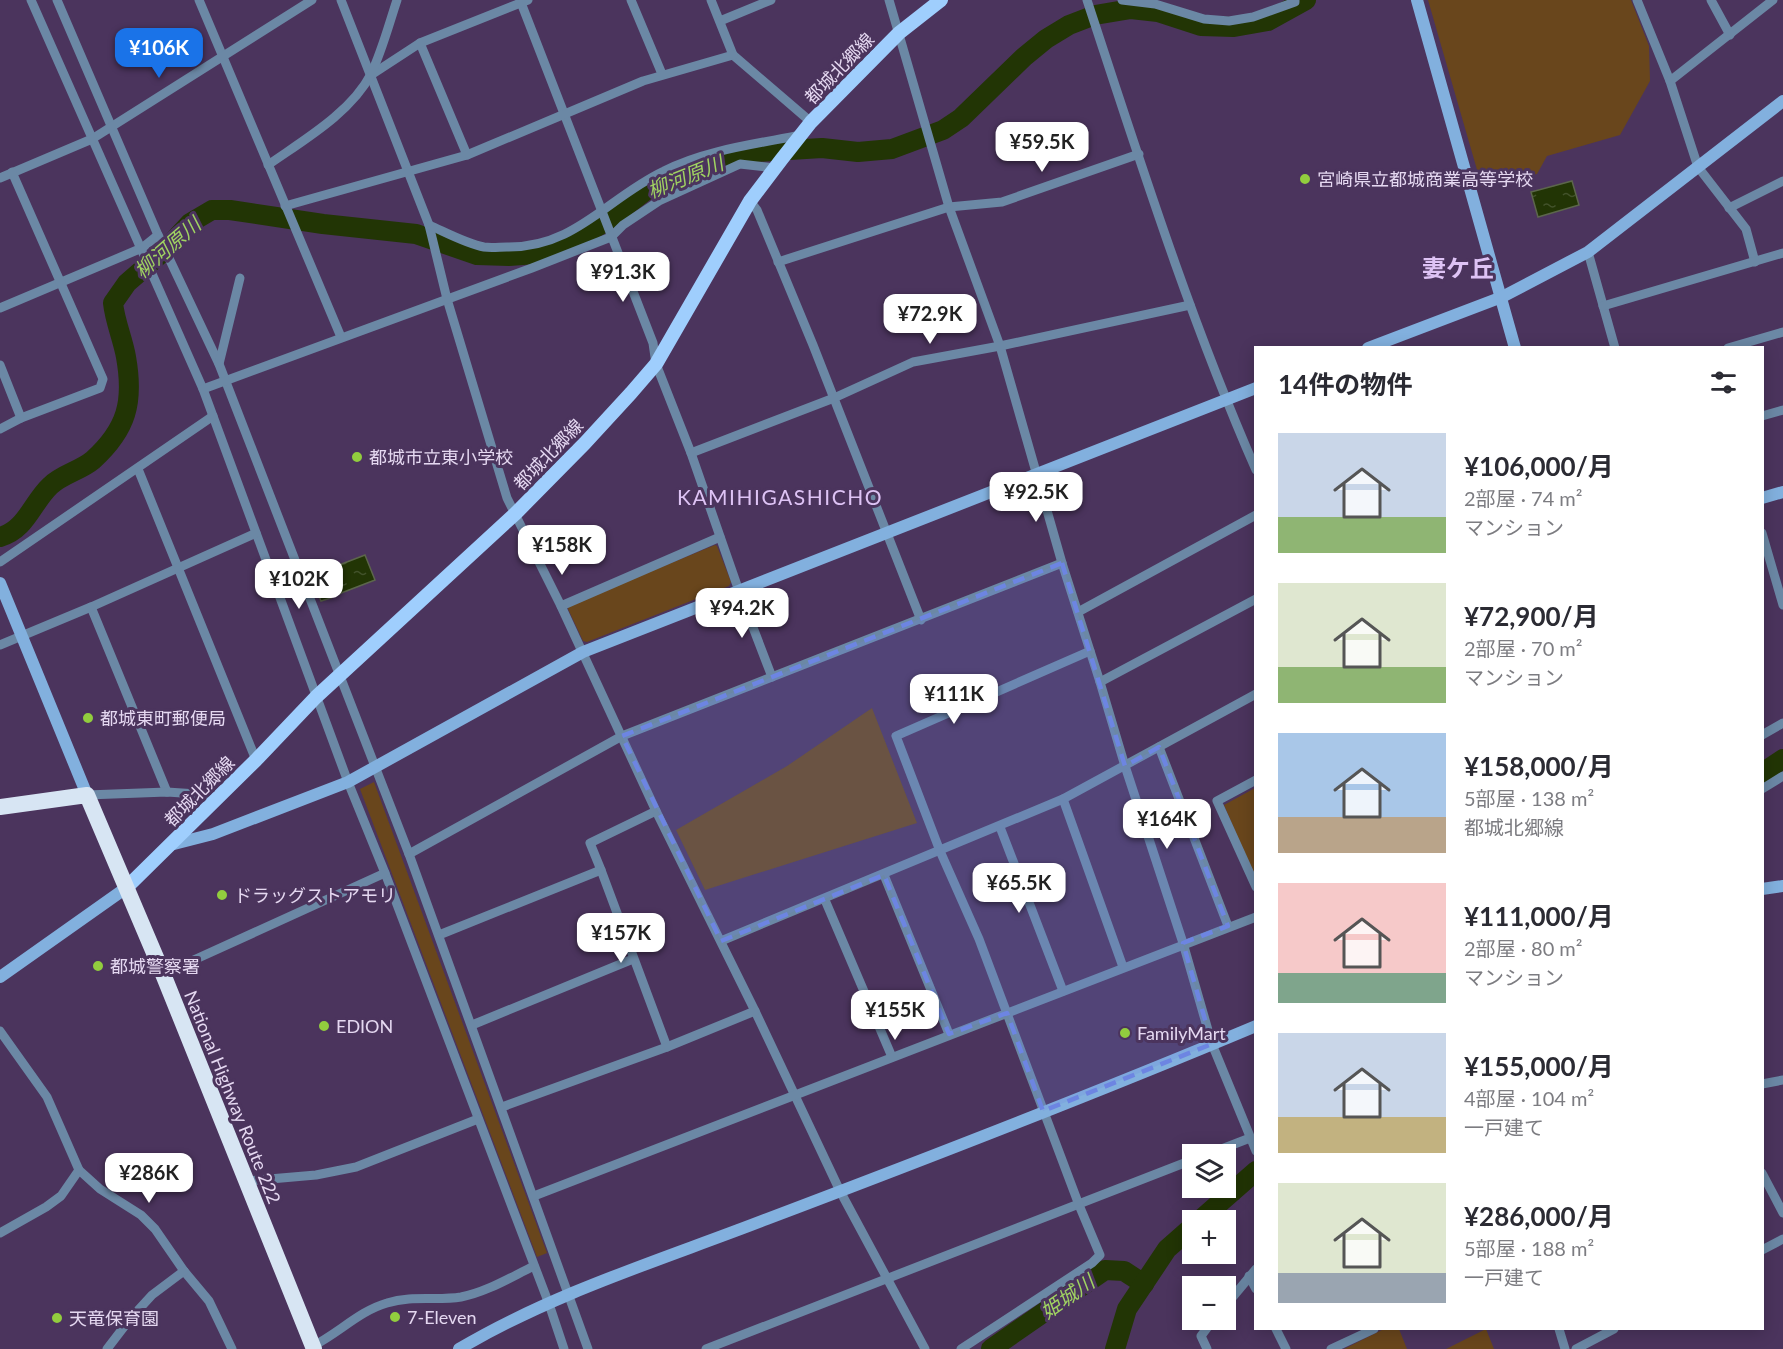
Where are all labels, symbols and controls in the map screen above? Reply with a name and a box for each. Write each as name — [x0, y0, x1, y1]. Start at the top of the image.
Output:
pin: ¥106K — [117, 28, 201, 79]
street label: 都城北郷線 — [800, 28, 878, 108]
text: ¥106K — [129, 35, 189, 59]
pin: ¥59.5K — [993, 122, 1091, 173]
text: ¥59.5K — [1010, 129, 1074, 153]
water label: 柳河原川 — [643, 149, 728, 202]
place label: 宮崎県立都城商業高等学校 — [1317, 168, 1533, 190]
marker: 宮崎県立都城商業高等学校 — [1298, 172, 1312, 186]
water label: 柳河原川 — [129, 210, 207, 282]
pin: ¥91.3K — [574, 252, 672, 303]
district label: 妻ケ丘 — [1422, 253, 1494, 282]
text: ¥91.3K — [591, 259, 655, 283]
pin: ¥72.9K — [881, 294, 979, 345]
text: ¥72.9K — [898, 301, 962, 325]
icon: filters — [1707, 366, 1740, 399]
text: 14件の物件 — [1278, 368, 1412, 400]
street label: 都城北郷線 — [509, 414, 587, 494]
place label: 都城市立東小学校 — [369, 446, 513, 468]
marker: 都城市立東小学校 — [350, 450, 364, 464]
text: ¥106,000/月 — [1464, 450, 1614, 482]
icon: home — [1326, 457, 1398, 529]
pin: ¥92.5K — [987, 472, 1085, 523]
text: ¥92.5K — [1004, 479, 1068, 503]
district label: KAMIHIGASHICHO — [677, 484, 883, 509]
text: 2部屋 · 74 m² — [1464, 486, 1583, 510]
text: マンション — [1464, 515, 1564, 539]
pin: ¥158K — [520, 525, 604, 576]
text: ¥158K — [532, 532, 592, 556]
pin: ¥102K — [257, 559, 341, 610]
text: ¥102K — [269, 566, 329, 590]
pin: ¥94.2K — [693, 588, 791, 639]
text: ¥94.2K — [710, 595, 774, 619]
text: ¥72,900/月 — [1464, 600, 1599, 632]
icon: home — [1326, 607, 1398, 679]
text: 2部屋 · 70 m² — [1464, 636, 1583, 660]
text: マンション — [1464, 665, 1564, 689]
pin: ¥111K — [912, 674, 996, 725]
text: ¥111K — [924, 681, 984, 705]
place label: 都城東町郵便局 — [100, 707, 226, 729]
marker: 都城東町郵便局 — [81, 711, 95, 725]
text: ¥158,000/月 — [1464, 750, 1614, 782]
street label: 都城北郷線 — [159, 751, 239, 831]
icon: home — [1326, 757, 1398, 829]
text: 5部屋 · 138 m² — [1464, 786, 1594, 810]
pin: ¥164K — [1125, 799, 1209, 850]
text: ¥164K — [1137, 806, 1197, 830]
text: 都城北郷線 — [1464, 815, 1564, 839]
pin: ¥65.5K — [970, 863, 1068, 914]
text: ¥65.5K — [987, 870, 1051, 894]
place label: ドラッグストアモリ — [234, 884, 396, 906]
marker: ドラッグストアモリ — [215, 888, 229, 902]
text: ¥111,000/月 — [1464, 900, 1614, 932]
icon: home — [1326, 907, 1398, 979]
pin: ¥157K — [579, 913, 663, 964]
text: ¥157K — [591, 920, 651, 944]
text: 2部屋 · 80 m² — [1464, 936, 1583, 960]
place label: 都城警察署 — [110, 955, 200, 977]
marker: 都城警察署 — [91, 959, 105, 973]
text: マンション — [1464, 965, 1564, 989]
street label: National Highway Route 222 — [180, 987, 286, 1207]
pin: ¥155K — [853, 990, 937, 1041]
text: ¥155K — [865, 997, 925, 1021]
place label: EDION — [336, 1015, 393, 1037]
marker: EDION — [317, 1019, 331, 1033]
place label: FamilyMart — [1137, 1022, 1226, 1044]
marker: FamilyMart — [1118, 1026, 1132, 1040]
text: ¥155,000/月 — [1464, 1050, 1614, 1082]
icon: home — [1326, 1057, 1398, 1129]
text: 4部屋 · 104 m² — [1464, 1086, 1594, 1110]
text: 一戸建て — [1464, 1115, 1544, 1139]
map controls — [1182, 1144, 1236, 1330]
button: layers — [1182, 1144, 1236, 1198]
pin: ¥286K — [107, 1153, 191, 1204]
text: ¥286K — [119, 1160, 179, 1184]
text: ¥286,000/月 — [1464, 1200, 1614, 1232]
icon: home — [1326, 1207, 1398, 1279]
button: + — [1182, 1210, 1236, 1264]
text: 5部屋 · 188 m² — [1464, 1236, 1594, 1260]
text: 一戸建て — [1464, 1265, 1544, 1289]
water label: 姫城川 — [1036, 1268, 1100, 1323]
button: − — [1182, 1276, 1236, 1330]
place label: 7-Eleven — [407, 1306, 477, 1328]
place label: 天竜保育園 — [69, 1307, 159, 1329]
marker: 7-Eleven — [388, 1310, 402, 1324]
marker: 天竜保育園 — [50, 1311, 64, 1325]

